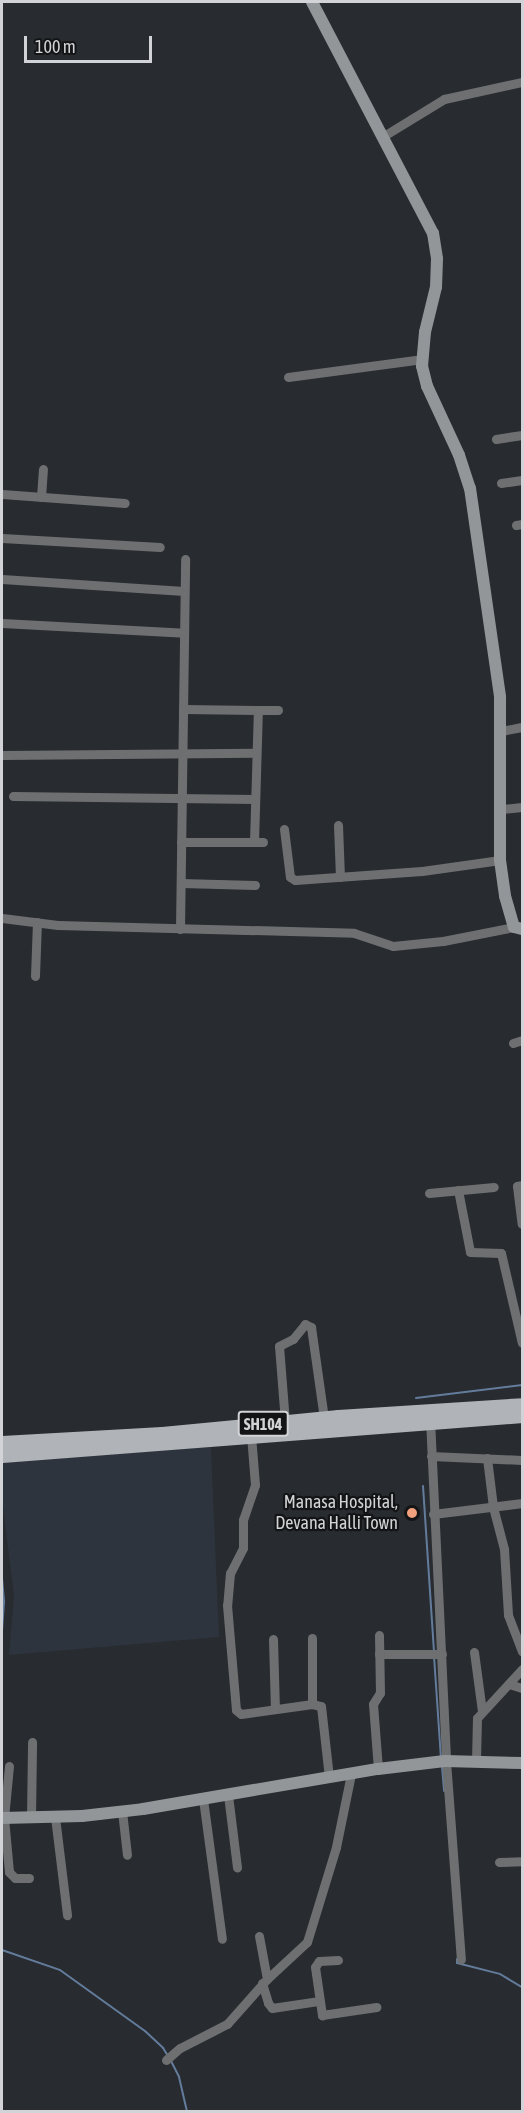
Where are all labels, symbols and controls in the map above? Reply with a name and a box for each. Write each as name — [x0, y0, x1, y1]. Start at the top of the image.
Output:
scale bar — [27, 24, 154, 62]
text: 100 m — [35, 36, 76, 57]
road number: SH104 — [238, 1411, 288, 1437]
place label: Manasa Hospital, Devana Halli Town — [275, 1492, 398, 1534]
marker: Manasa Hospital, Devana Halli Town — [403, 1504, 421, 1522]

